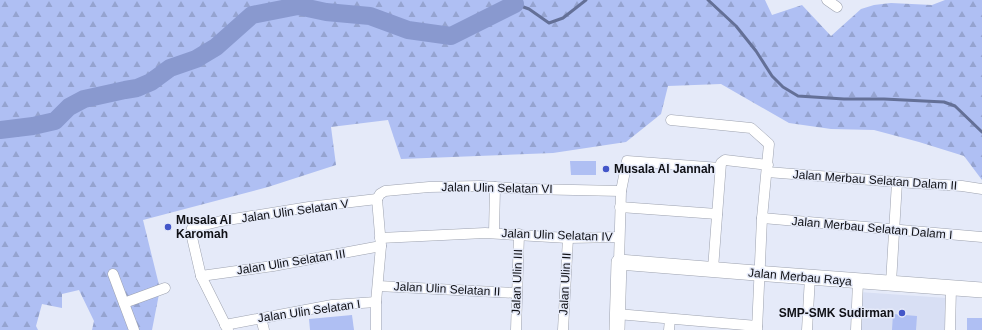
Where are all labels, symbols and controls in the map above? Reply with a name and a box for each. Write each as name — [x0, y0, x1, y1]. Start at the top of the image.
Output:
place label: Musala Al Jannah — [614, 162, 715, 176]
marker: Musala Al Jannah — [601, 164, 611, 174]
street label: Jalan Merbau Selatan Dalam II — [792, 167, 958, 193]
street label: Jalan Ulin Selatan VI — [441, 180, 553, 196]
street label: Jalan Ulin Selatan V — [241, 197, 349, 225]
place label: Musala Al Karomah — [176, 213, 232, 241]
street label: Jalan Merbau Selatan Dalam I — [791, 214, 953, 242]
marker: Musala Al Karomah — [163, 222, 173, 232]
street label: Jalan Ulin Selatan IV — [501, 226, 613, 244]
street label: Jalan Ulin Selatan III — [236, 246, 346, 278]
street label: Jalan Ulin III — [509, 249, 525, 315]
street label: Jalan Ulin II — [556, 252, 574, 316]
street label: Jalan Merbau Raya — [748, 265, 853, 289]
street label: Jalan Ulin Selatan II — [393, 279, 501, 299]
street label: Jalan Ulin Selatan I — [257, 297, 361, 325]
place label: SMP-SMK Sudirman — [779, 306, 894, 320]
marker: SMP-SMK Sudirman — [897, 308, 907, 318]

